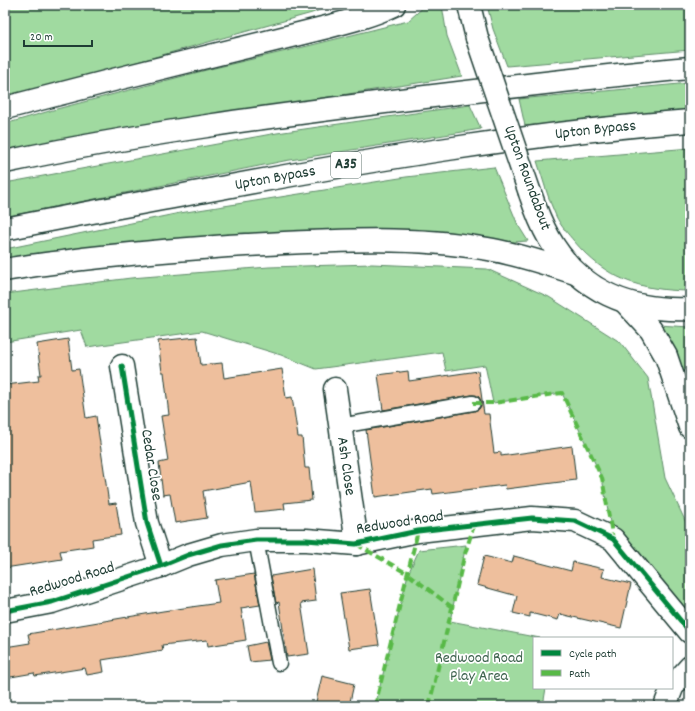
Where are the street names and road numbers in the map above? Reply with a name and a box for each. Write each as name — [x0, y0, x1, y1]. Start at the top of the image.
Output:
street label: Upton Bypass — [554, 114, 638, 146]
street label: Upton Roundabout — [497, 122, 557, 234]
road number: A35 — [331, 152, 361, 178]
street label: Upton Bypass — [233, 159, 318, 197]
street label: Cedar Close — [134, 428, 168, 502]
street label: Ash Close — [330, 435, 362, 497]
street label: Redwood Road — [355, 505, 445, 541]
street label: Redwood Road — [27, 556, 117, 604]

